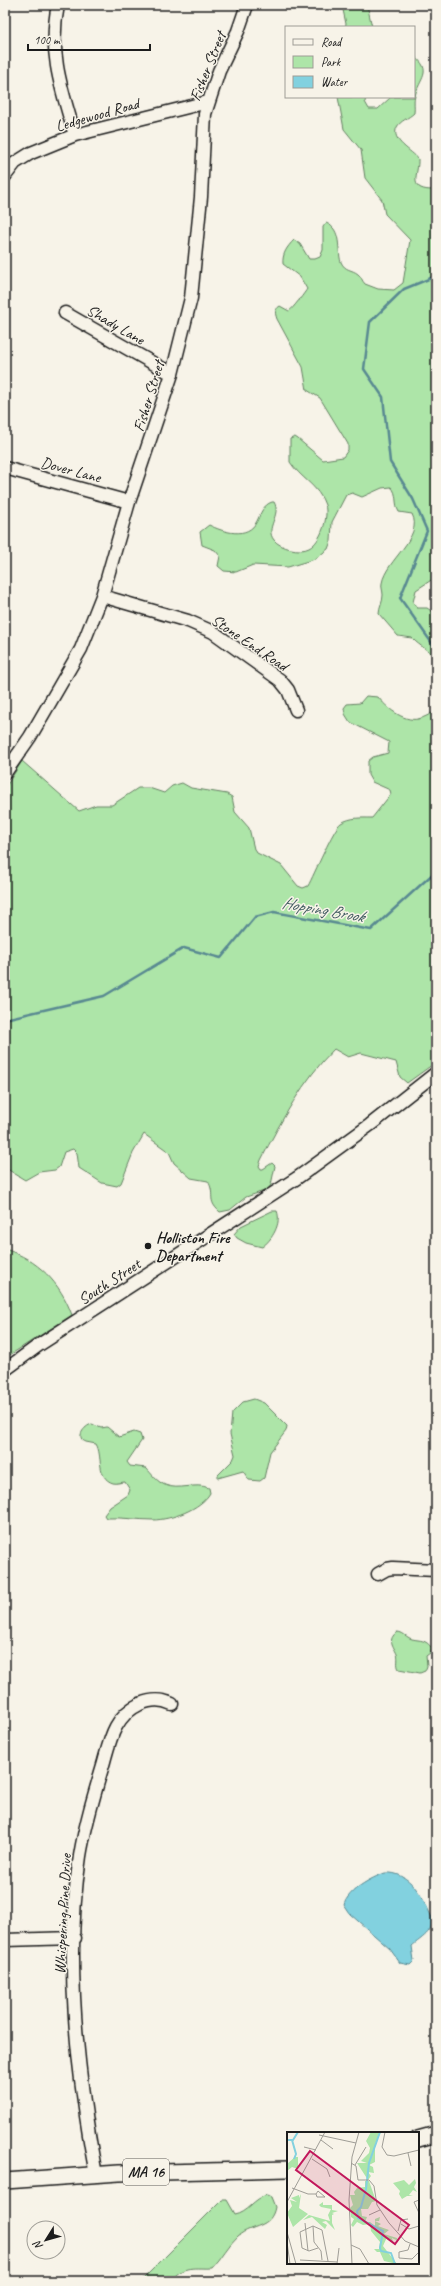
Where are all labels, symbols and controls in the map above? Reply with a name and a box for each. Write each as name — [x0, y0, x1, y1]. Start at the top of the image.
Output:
scale bar — [28, 26, 150, 52]
street label: Fisher Street — [185, 26, 232, 104]
legend — [285, 26, 415, 98]
text: 100 m — [34, 32, 61, 48]
text: Road — [321, 34, 343, 50]
text: Park — [321, 54, 342, 70]
text: Water — [321, 74, 349, 90]
street label: Ledgewood Road — [53, 93, 144, 136]
street label: Shady Lane — [83, 300, 150, 350]
street label: Fisher Street — [129, 356, 170, 434]
street label: Dover Lane — [39, 452, 105, 488]
street label: Stone End Road — [207, 610, 294, 677]
water label: Hopping Brook — [280, 892, 369, 928]
place label: Holliston Fire Department — [156, 1228, 231, 1266]
marker: Holliston Fire Department — [143, 1241, 153, 1251]
street label: South Street — [75, 1253, 146, 1309]
street label: Whispering Pine Drive — [50, 1852, 76, 1974]
inset map — [287, 2132, 419, 2264]
road number: MA 16 — [123, 2159, 169, 2185]
north arrow — [26, 2220, 66, 2260]
text: N — [29, 2237, 46, 2253]

